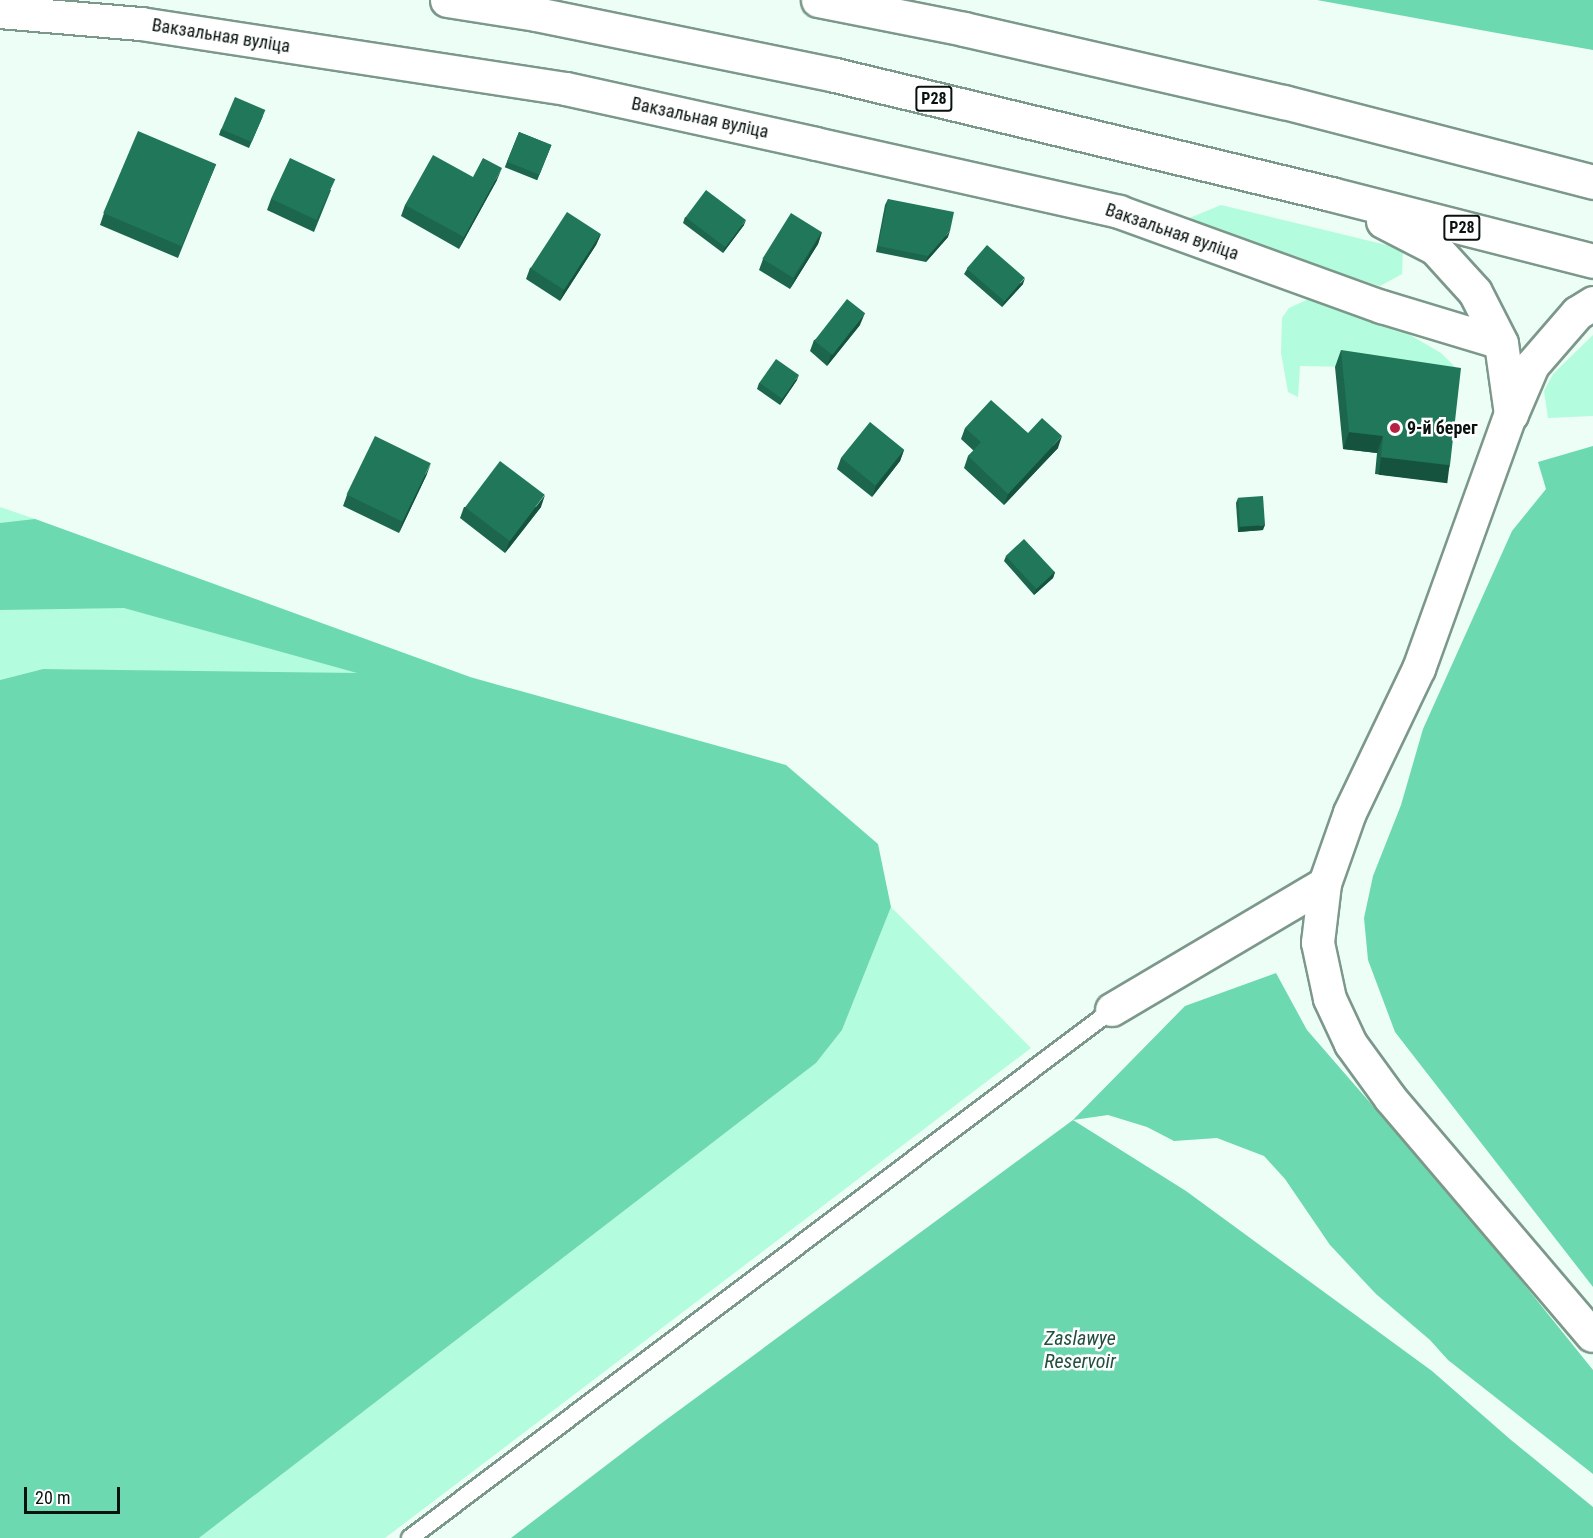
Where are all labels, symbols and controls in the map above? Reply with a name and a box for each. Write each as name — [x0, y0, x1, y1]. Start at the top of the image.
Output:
street label: Вакзальная вуліца — [150, 14, 292, 58]
road number: Р28 — [914, 86, 954, 112]
street label: Вакзальная вуліца — [629, 93, 771, 143]
street label: Вакзальная вуліца — [1102, 199, 1242, 265]
road number: Р28 — [1442, 215, 1482, 241]
place label: 9-й берег — [1407, 417, 1478, 439]
marker: 9-й берег — [1388, 421, 1402, 435]
water label: Zaslawye Reservoir — [1044, 1326, 1116, 1373]
scale bar — [27, 1475, 123, 1513]
text: 20 m — [35, 1487, 70, 1508]

